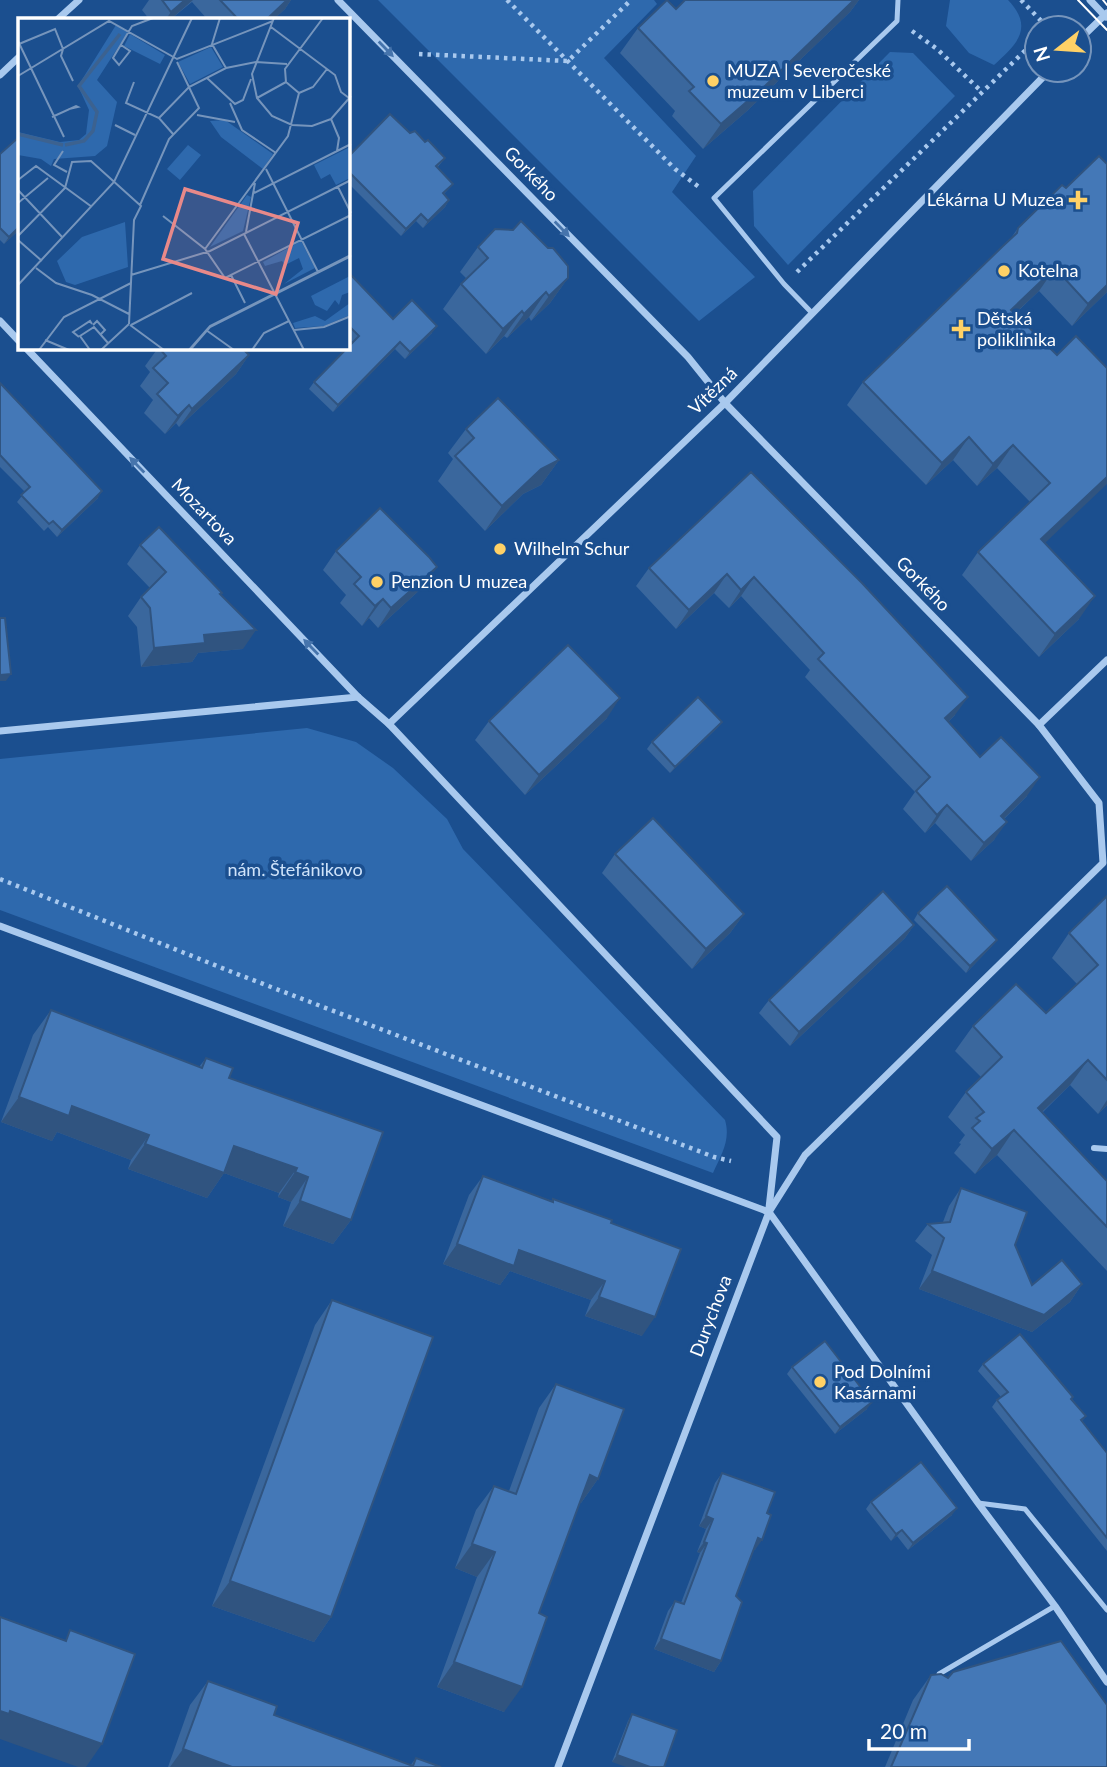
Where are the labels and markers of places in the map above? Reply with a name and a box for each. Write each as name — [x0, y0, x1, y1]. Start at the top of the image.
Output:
place label: MUZA | Severočeské muzeum v Liberci — [727, 59, 891, 102]
marker: MUZA | Severočeské muzeum v Liberci — [705, 73, 721, 89]
place label: Lékárna U Muzea — [927, 188, 1064, 210]
marker: Lékárna U Muzea — [1070, 192, 1086, 208]
place label: Kotelna — [1018, 259, 1078, 281]
marker: Kotelna — [996, 263, 1012, 279]
place label: Dětská poliklinika — [977, 307, 1056, 350]
marker: Dětská poliklinika — [951, 319, 971, 339]
place label: Wilhelm Schur — [514, 537, 630, 559]
marker: Wilhelm Schur — [492, 541, 508, 557]
place label: Penzion U muzea — [391, 570, 527, 592]
marker: Penzion U muzea — [369, 574, 385, 590]
place label: Pod Dolními Kasárnami — [834, 1360, 931, 1403]
marker: Pod Dolními Kasárnami — [812, 1374, 828, 1390]

